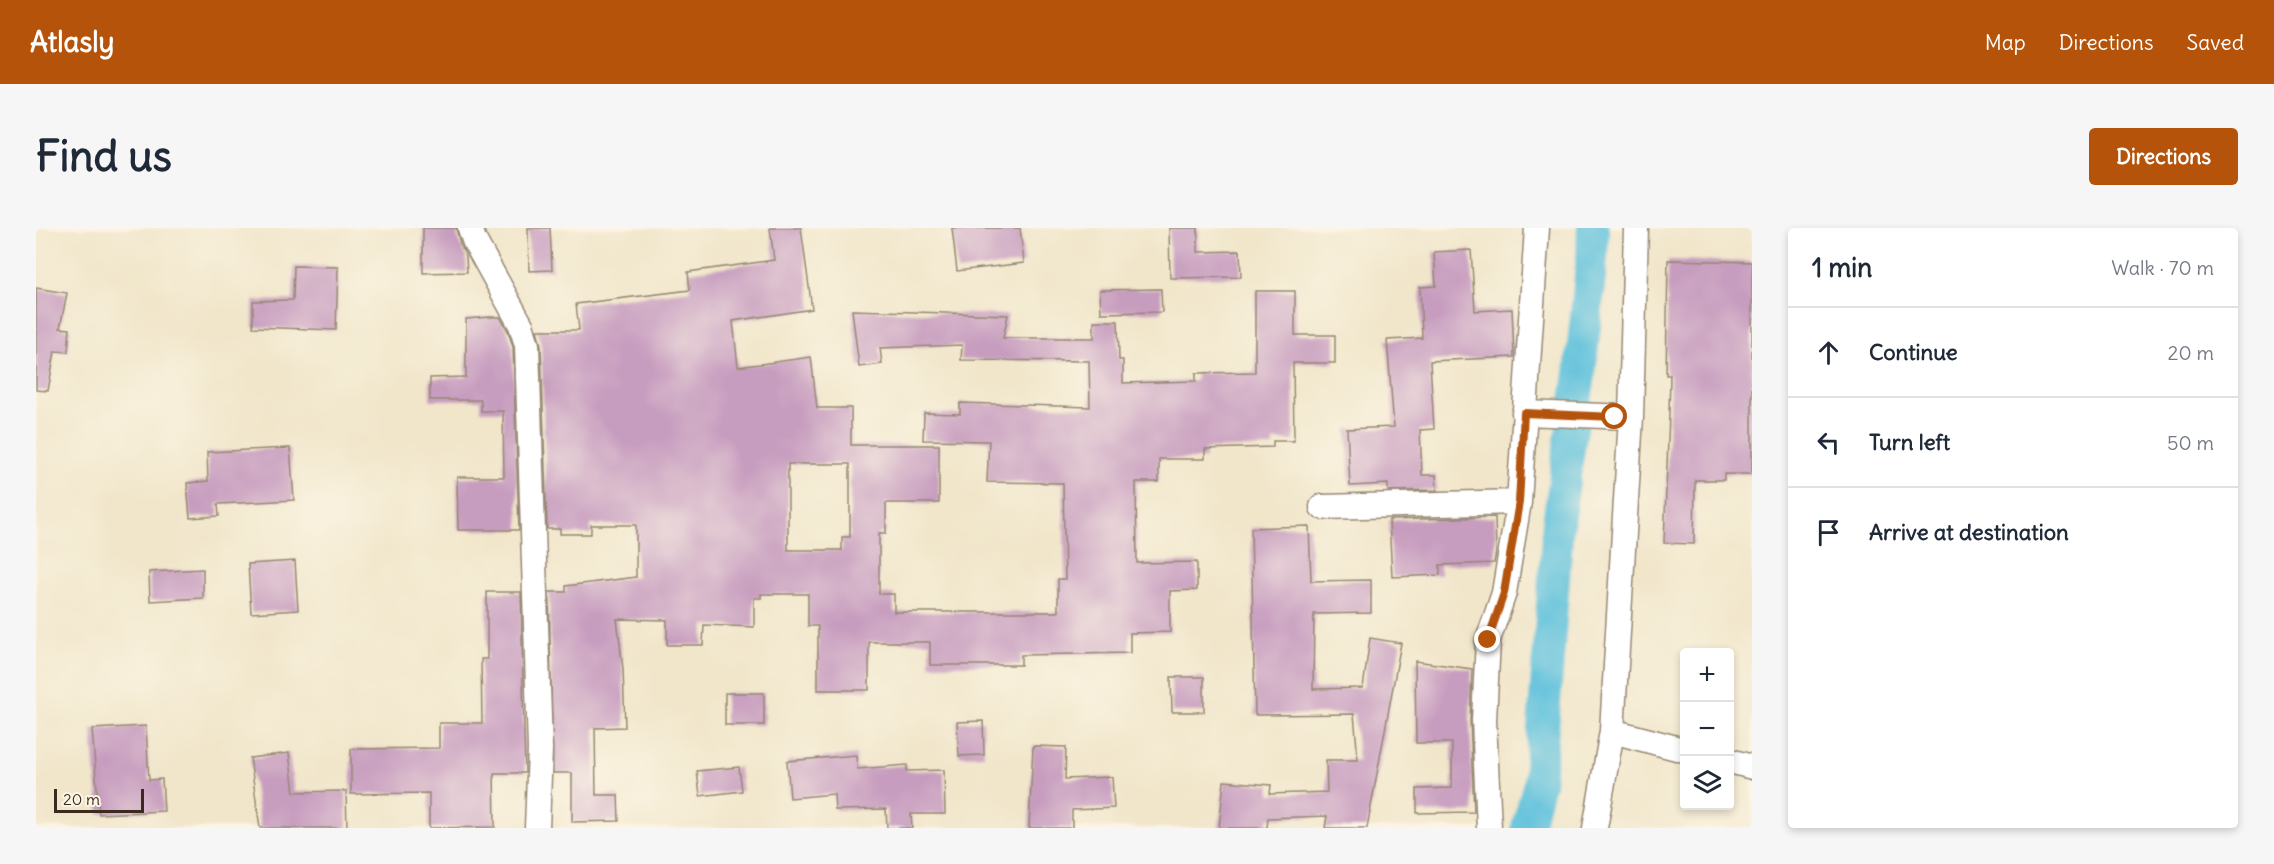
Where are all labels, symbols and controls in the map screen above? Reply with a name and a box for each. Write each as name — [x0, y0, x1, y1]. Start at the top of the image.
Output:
text: Atlasly — [30, 24, 114, 60]
text: Map — [1985, 29, 2026, 56]
text: Directions — [2059, 29, 2153, 56]
text: Saved — [2186, 29, 2244, 56]
button: Directions — [2089, 128, 2238, 185]
text: Find us — [36, 130, 172, 182]
text: 1 min — [1812, 251, 1872, 284]
text: Walk · 70 m — [2111, 255, 2214, 280]
icon: ahead — [1812, 336, 1845, 369]
text: Continue — [1869, 338, 1958, 366]
text: 20 m — [2168, 340, 2214, 365]
route start — [1601, 403, 1627, 429]
icon: left — [1812, 426, 1845, 459]
text: Turn left — [1869, 428, 1950, 456]
text: 50 m — [2167, 430, 2214, 455]
icon: arrive — [1812, 516, 1845, 549]
text: Arrive at destination — [1869, 518, 2069, 546]
route end — [1474, 626, 1500, 652]
map controls — [1680, 648, 1734, 810]
button: + — [1680, 648, 1734, 702]
button: − — [1680, 702, 1734, 756]
button: layers — [1680, 756, 1734, 810]
scale bar — [54, 786, 144, 814]
text: 20 m — [63, 789, 100, 809]

